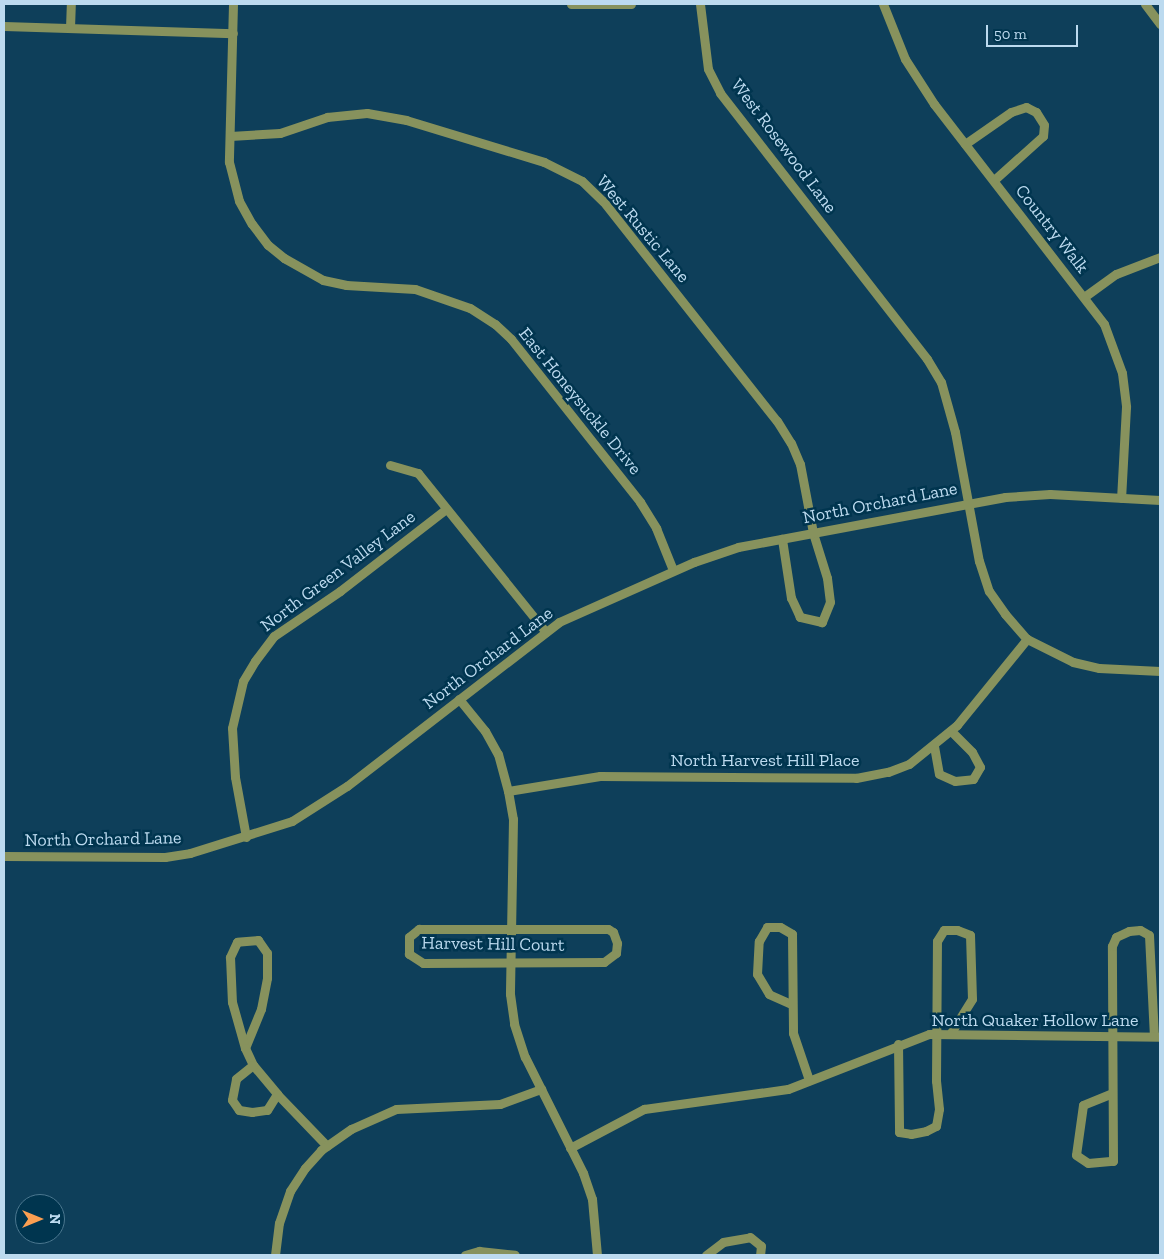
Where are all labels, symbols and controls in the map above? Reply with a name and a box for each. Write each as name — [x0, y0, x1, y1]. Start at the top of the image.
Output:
scale bar — [989, 15, 1082, 47]
text: 50 m — [994, 25, 1027, 43]
street label: West Rosewood Lane — [726, 75, 842, 217]
street label: West Rustic Lane — [592, 171, 694, 287]
street label: Country Walk — [1010, 180, 1094, 278]
street label: East Honeysuckle Drive — [514, 323, 646, 479]
street label: North Orchard Lane — [801, 477, 959, 529]
street label: North Green Valley Lane — [256, 505, 420, 637]
street label: North Orchard Lane — [419, 602, 557, 714]
street label: North Harvest Hill Place — [670, 749, 860, 771]
street label: North Orchard Lane — [24, 827, 182, 851]
street label: Harvest Hill Court — [421, 932, 565, 956]
street label: North Quaker Hollow Lane — [931, 1009, 1139, 1031]
north arrow — [15, 1194, 65, 1244]
text: N — [46, 1214, 63, 1224]

